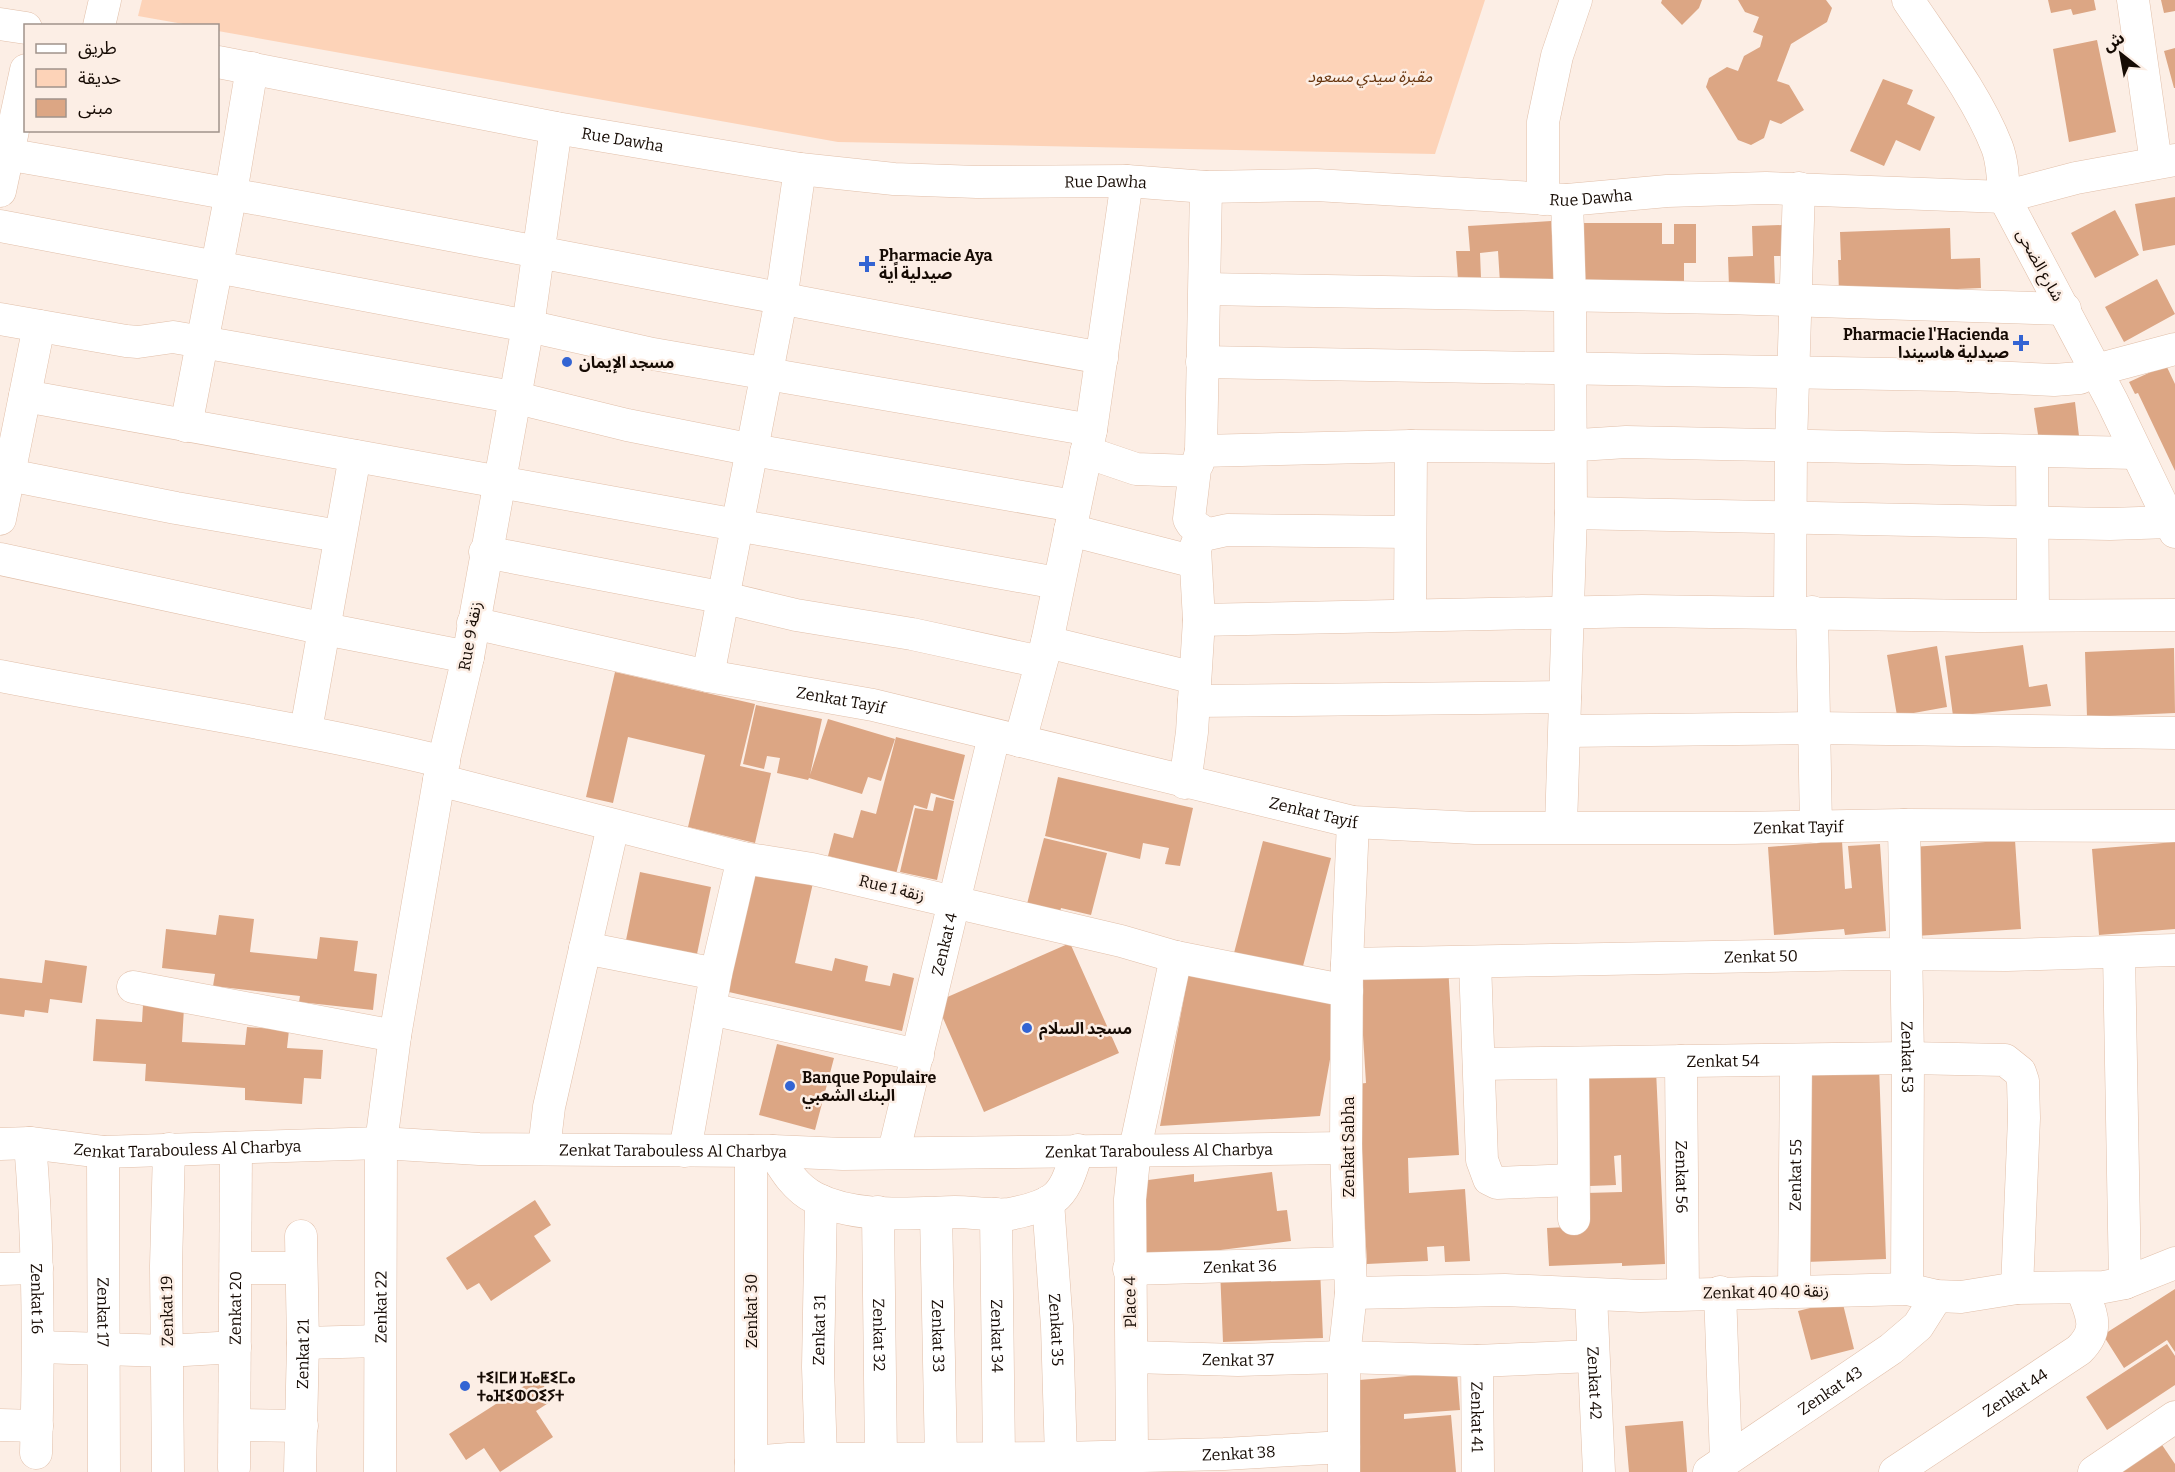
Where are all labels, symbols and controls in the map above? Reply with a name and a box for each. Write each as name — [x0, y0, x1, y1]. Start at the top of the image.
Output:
legend — [24, 24, 219, 132]
north arrow — [2091, 24, 2151, 84]
text: ش — [2099, 28, 2128, 55]
text: طريق — [78, 37, 117, 59]
text: حديقة — [78, 67, 121, 89]
park label: مقبرة سيدي مسعود — [1308, 67, 1433, 89]
text: مبنى — [78, 97, 113, 119]
street label: Rue Dawha — [580, 123, 665, 155]
street label: Rue Dawha — [1064, 171, 1148, 192]
street label: Rue Dawha — [1549, 185, 1633, 210]
street label: شارع الضحى — [2010, 226, 2068, 306]
place label: Pharmacie Aya صيدلية اًية — [879, 246, 993, 283]
marker: Pharmacie Aya صيدلية اًية — [860, 257, 874, 271]
place label: Pharmacie l'Hacienda صيدلية هاسيندا — [1843, 325, 2009, 362]
marker: Pharmacie l'Hacienda صيدلية هاسيندا — [2014, 336, 2028, 350]
place label: مسجد الإيمان — [579, 353, 674, 374]
marker: مسجد الإيمان — [560, 355, 574, 369]
street label: Rue 9 زنقة — [455, 600, 485, 672]
street label: Zenkat Tayif — [795, 682, 889, 718]
street label: Zenkat Tayif — [1267, 792, 1360, 832]
street label: Zenkat Tayif — [1753, 817, 1845, 837]
street label: Rue 1 زنقة — [857, 871, 927, 905]
street label: Zenkat 4 — [927, 910, 961, 977]
street label: Zenkat 50 — [1724, 946, 1798, 966]
place label: مسجد السلام — [1039, 1019, 1132, 1040]
marker: مسجد السلام — [1020, 1021, 1034, 1035]
street label: Zenkat 53 — [1898, 1021, 1918, 1093]
street label: Zenkat 54 — [1686, 1051, 1760, 1071]
place label: Banque Populaire البنك الشعبي — [802, 1068, 937, 1108]
marker: Banque Populaire البنك الشعبي — [783, 1079, 797, 1093]
street label: Zenkat Sabha — [1339, 1096, 1358, 1197]
street label: Zenkat Tarabouless Al Charbya — [72, 1136, 302, 1162]
street label: Zenkat Tarabouless Al Charbya — [1045, 1139, 1273, 1161]
street label: Zenkat 55 — [1785, 1139, 1805, 1211]
street label: Zenkat Tarabouless Al Charbya — [559, 1140, 788, 1161]
street label: Zenkat 56 — [1672, 1140, 1692, 1214]
street label: Zenkat 36 — [1203, 1255, 1277, 1276]
street label: Zenkat 16 — [27, 1263, 47, 1334]
street label: Zenkat 20 — [225, 1271, 245, 1345]
street label: Zenkat 22 — [371, 1271, 390, 1343]
street label: Zenkat 30 — [742, 1274, 761, 1348]
street label: Zenkat 19 — [157, 1275, 177, 1347]
street label: Place 4 — [1120, 1275, 1140, 1328]
street label: Zenkat 17 — [94, 1277, 113, 1347]
street label: Zenkat 40 زنقة 40 — [1703, 1281, 1829, 1303]
street label: Zenkat 35 — [1045, 1293, 1068, 1366]
street label: Zenkat 31 — [809, 1294, 829, 1366]
street label: Zenkat 32 — [870, 1298, 889, 1372]
street label: Zenkat 33 — [928, 1299, 949, 1373]
street label: Zenkat 34 — [988, 1299, 1007, 1373]
street label: Zenkat 21 — [292, 1318, 313, 1389]
street label: Zenkat 42 — [1584, 1346, 1606, 1420]
street label: Zenkat 37 — [1202, 1349, 1274, 1370]
street label: Zenkat 43 — [1794, 1362, 1866, 1419]
street label: Zenkat 44 — [1979, 1364, 2052, 1421]
place label: ⵜⵉⵏⵎⵍ ⴼⴰⵟⵉⵎⴰ ⵜⴰⴼⵉⵀⵔⵉⵢⵜ — [477, 1368, 576, 1405]
marker: ⵜⵉⵏⵎⵍ ⴼⴰⵟⵉⵎⴰ ⵜⴰⴼⵉⵀⵔⵉⵢⵜ — [458, 1379, 472, 1393]
street label: Zenkat 41 — [1468, 1381, 1487, 1453]
street label: Zenkat 38 — [1202, 1442, 1276, 1464]

